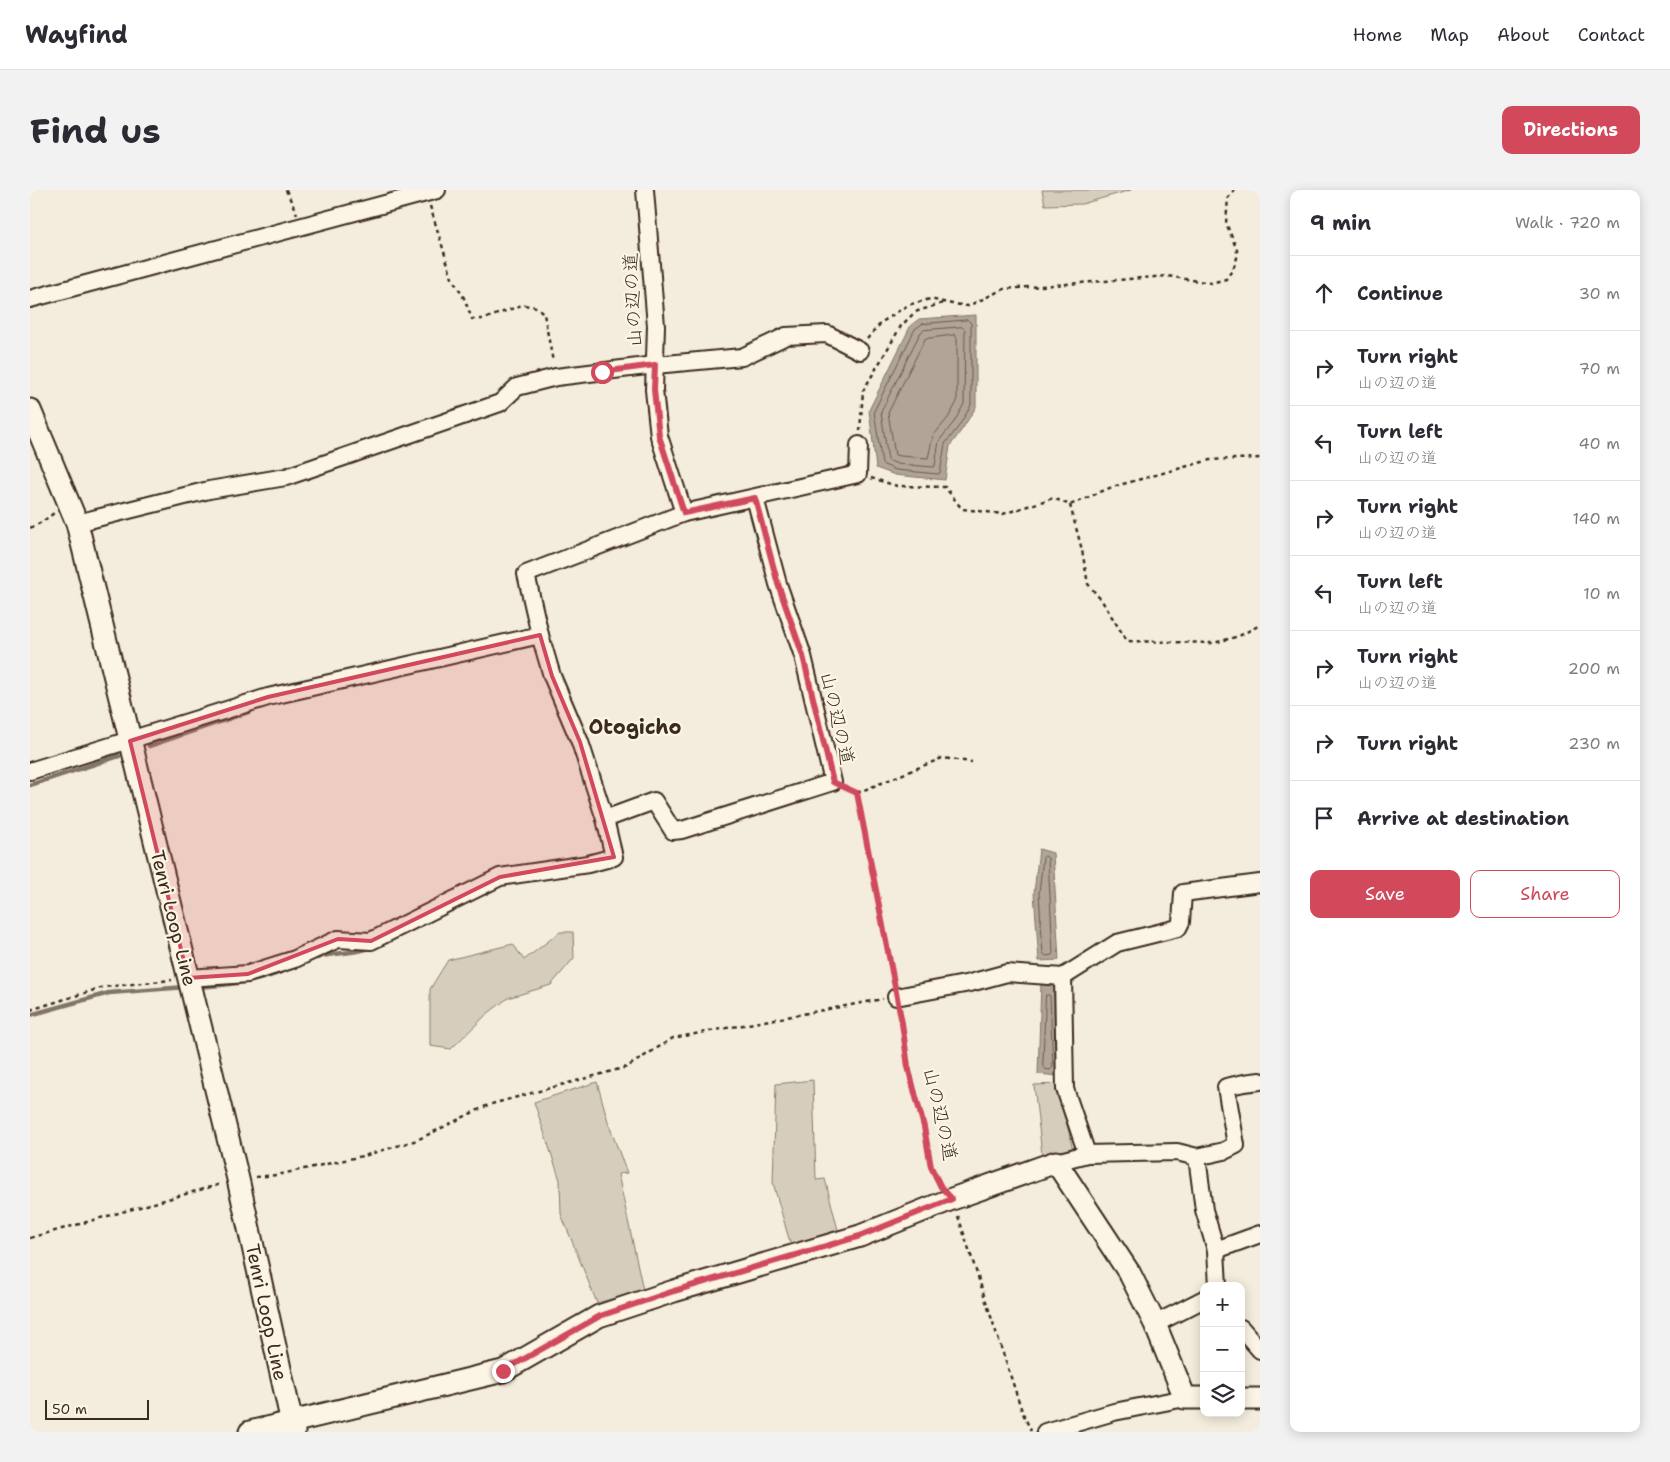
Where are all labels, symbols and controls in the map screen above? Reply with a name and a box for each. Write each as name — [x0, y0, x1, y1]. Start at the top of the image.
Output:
text: Wayfind — [25, 19, 128, 51]
text: Home — [1353, 23, 1402, 47]
text: Map — [1430, 23, 1469, 47]
text: About — [1497, 23, 1550, 47]
text: Contact — [1578, 23, 1645, 47]
button: Directions — [1502, 106, 1640, 154]
text: Find us — [30, 107, 161, 154]
text: 9 min — [1310, 209, 1371, 237]
text: Walk · 720 m — [1515, 212, 1620, 233]
street label: 山の辺の道 — [618, 252, 647, 348]
icon: ahead — [1310, 279, 1338, 307]
text: Continue — [1357, 281, 1443, 306]
text: 30 m — [1579, 283, 1620, 304]
text: Turn right — [1357, 344, 1458, 369]
icon: right — [1310, 354, 1338, 382]
text: 70 m — [1579, 358, 1620, 379]
route start — [591, 361, 614, 384]
text: 山の辺の道 — [1357, 372, 1437, 393]
text: Turn left — [1357, 419, 1443, 444]
icon: left — [1310, 429, 1338, 457]
text: 40 m — [1578, 433, 1620, 454]
text: 山の辺の道 — [1357, 447, 1437, 468]
text: Turn right — [1357, 494, 1458, 519]
icon: right — [1310, 504, 1338, 532]
text: 140 m — [1573, 508, 1620, 529]
text: 山の辺の道 — [1357, 522, 1437, 543]
text: Turn left — [1357, 569, 1443, 594]
icon: left — [1310, 579, 1338, 607]
text: 10 m — [1583, 583, 1620, 604]
text: 山の辺の道 — [1357, 597, 1437, 618]
text: Turn right — [1357, 644, 1458, 669]
icon: right — [1310, 654, 1338, 682]
text: 200 m — [1568, 658, 1620, 679]
street label: 山の辺の道 — [815, 669, 860, 767]
text: 山の辺の道 — [1357, 672, 1437, 693]
district label: Otogicho — [588, 714, 682, 740]
icon: right — [1310, 729, 1338, 757]
text: Turn right — [1357, 731, 1458, 756]
text: 230 m — [1568, 733, 1620, 754]
icon: arrive — [1310, 804, 1338, 832]
text: Arrive at destination — [1357, 806, 1569, 831]
street label: Tenri Loop Line — [145, 848, 202, 989]
button: Save — [1310, 870, 1460, 918]
button: Share — [1470, 870, 1620, 918]
street label: 山の辺の道 — [918, 1065, 963, 1163]
street label: Tenri Loop Line — [240, 1241, 293, 1383]
map controls — [1200, 1282, 1245, 1417]
button: + — [1200, 1282, 1245, 1327]
button: − — [1200, 1327, 1245, 1372]
route end — [492, 1360, 515, 1383]
button: layers — [1200, 1372, 1245, 1417]
scale bar — [45, 1397, 149, 1420]
text: 50 m — [52, 1400, 87, 1418]

